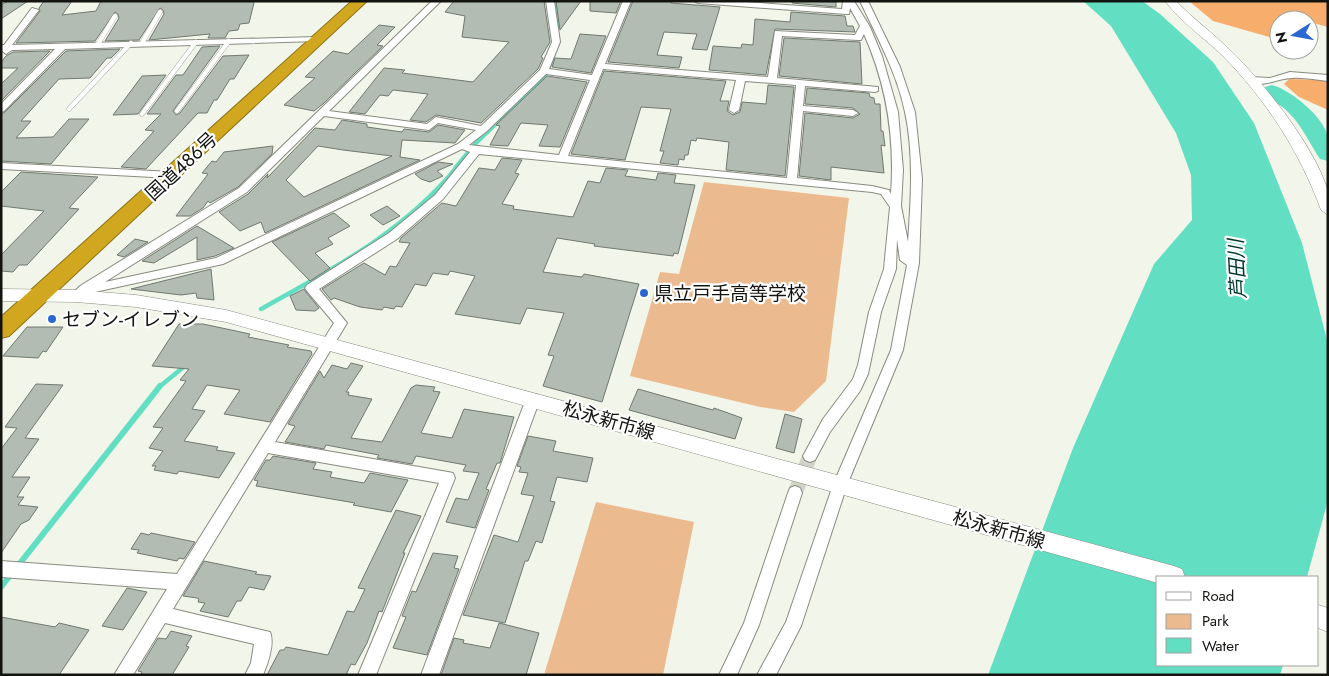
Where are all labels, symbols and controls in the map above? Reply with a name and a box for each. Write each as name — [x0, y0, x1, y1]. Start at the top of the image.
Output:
north arrow — [1269, 10, 1319, 60]
text: N — [1270, 30, 1292, 45]
street label: 国道486号 — [139, 126, 223, 207]
water label: 芦田川 — [1221, 236, 1254, 300]
place label: 県立戸手高等学校 — [654, 280, 806, 307]
marker: 県立戸手高等学校 — [638, 287, 650, 299]
place label: セブン-イレブン — [62, 306, 199, 333]
marker: セブン-イレブン — [46, 313, 58, 325]
street label: 松永新市線 — [559, 394, 658, 447]
street label: 松永新市線 — [949, 503, 1048, 556]
legend — [1156, 576, 1319, 666]
text: Road — [1202, 585, 1234, 607]
text: Park — [1202, 610, 1229, 632]
text: Water — [1202, 635, 1240, 657]

